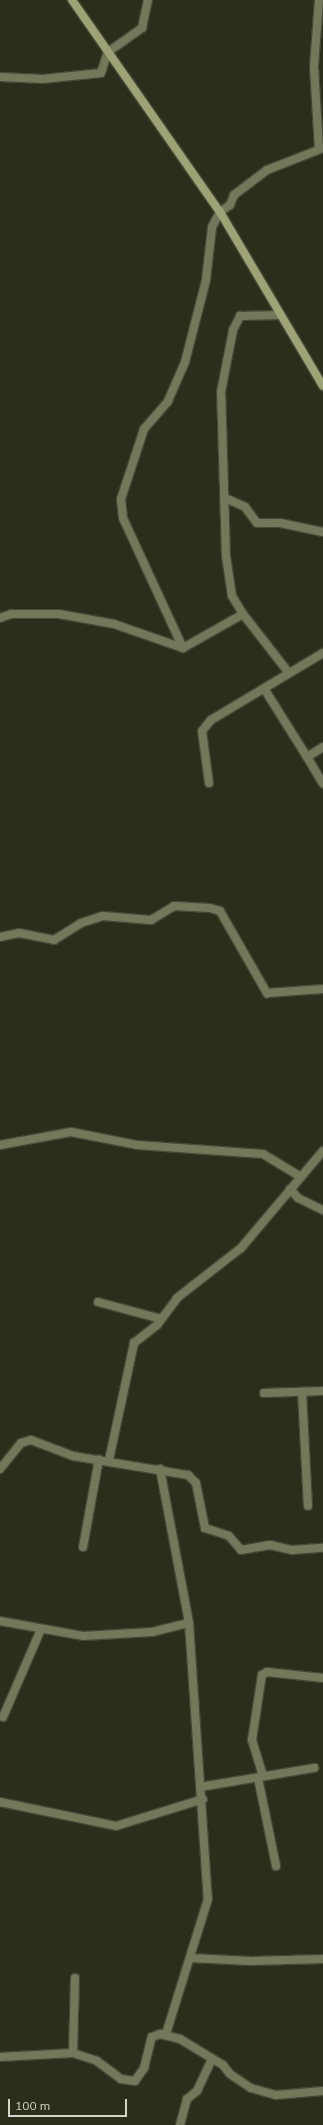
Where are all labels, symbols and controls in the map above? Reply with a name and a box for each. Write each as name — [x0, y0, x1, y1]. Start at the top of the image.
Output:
scale bar — [10, 2091, 129, 2117]
text: 100 m — [15, 2098, 50, 2113]

